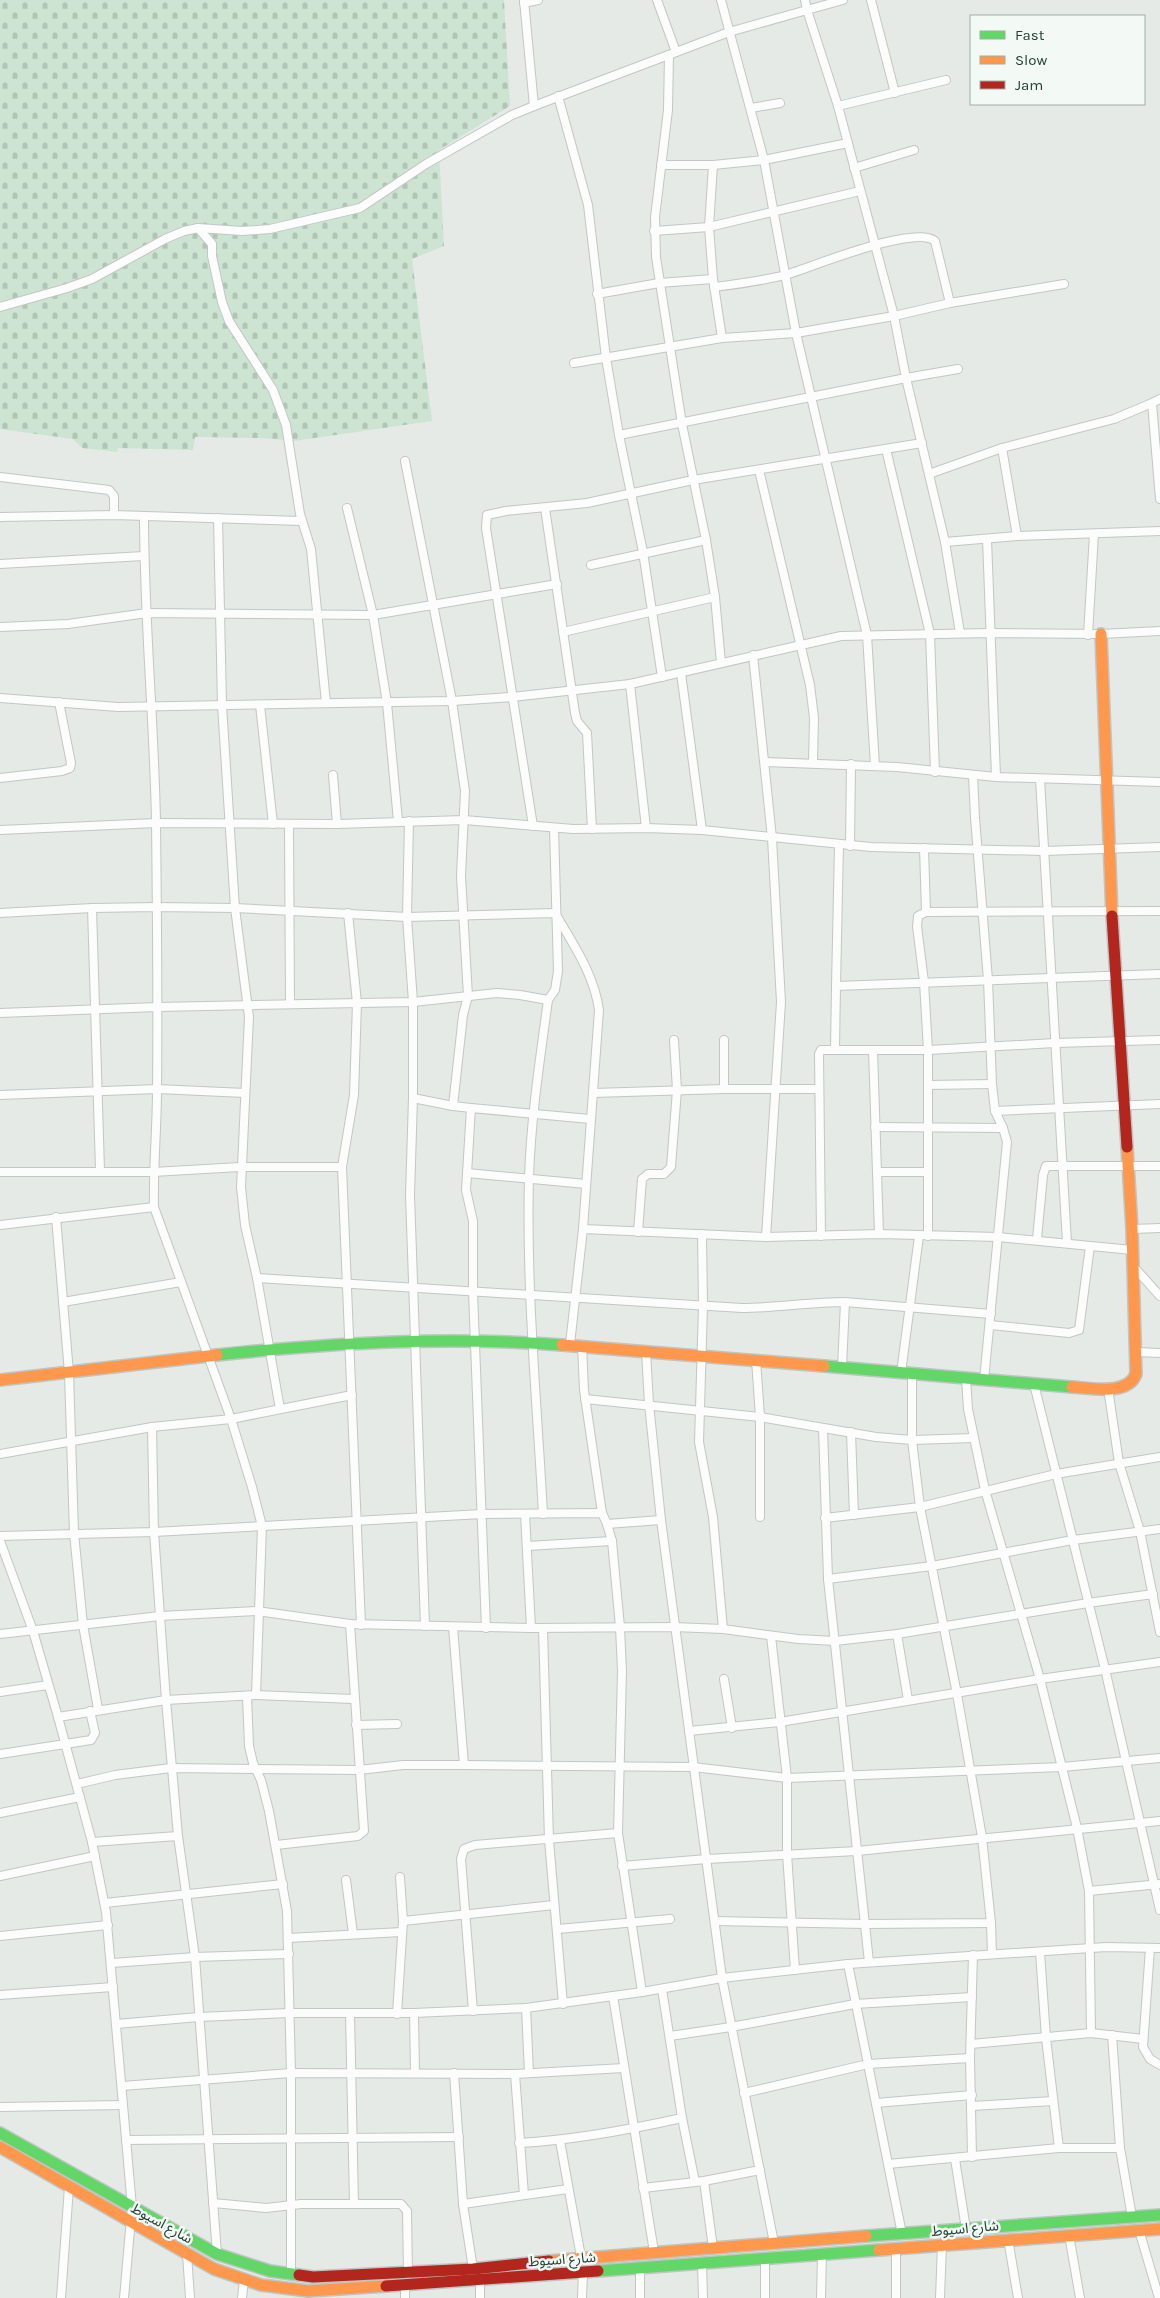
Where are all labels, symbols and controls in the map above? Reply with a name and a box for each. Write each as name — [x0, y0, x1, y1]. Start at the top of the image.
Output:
legend — [970, 15, 1145, 105]
text: Fast — [1015, 26, 1045, 44]
text: Slow — [1015, 51, 1047, 69]
text: Jam — [1015, 76, 1043, 94]
street label: شارع اسيوط — [127, 2200, 196, 2249]
street label: شارع اسيوط — [931, 2217, 1000, 2242]
street label: شارع اسيوط — [528, 2249, 597, 2272]

